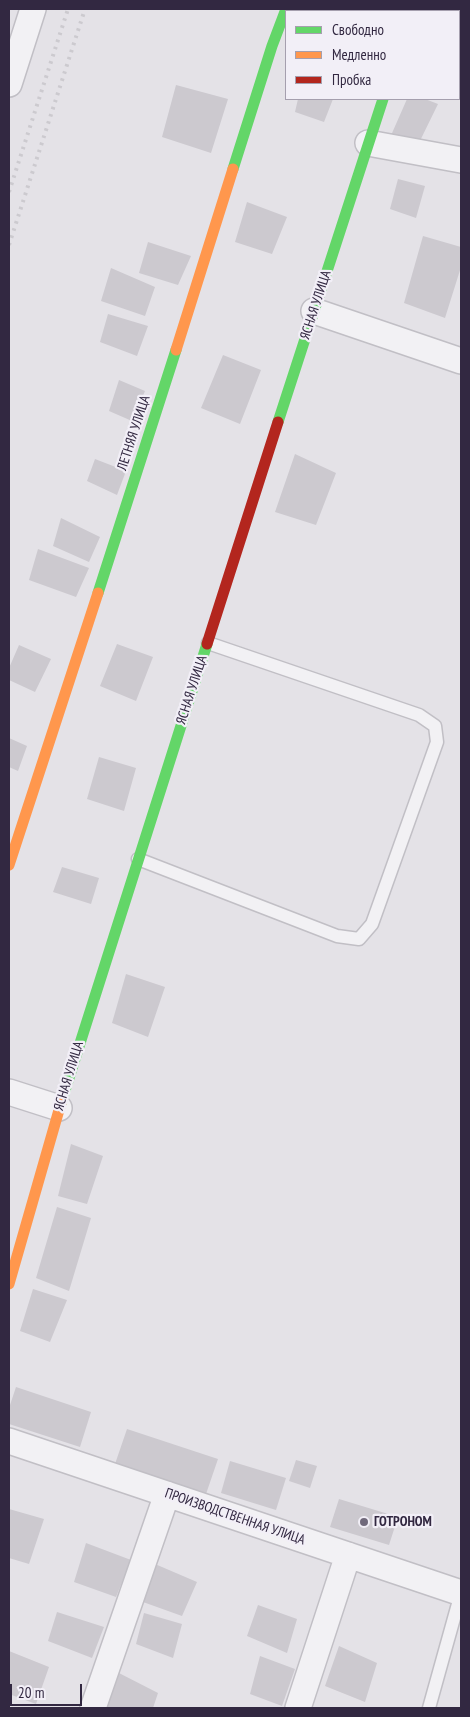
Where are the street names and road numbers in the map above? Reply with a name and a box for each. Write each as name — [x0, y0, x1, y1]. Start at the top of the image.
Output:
street label: ЯСНАЯ УЛИЦА — [297, 268, 335, 342]
street label: ЛЕТНЯЯ УЛИЦА — [114, 393, 154, 473]
street label: ЯСНАЯ УЛИЦА — [173, 653, 211, 727]
street label: ЯСНАЯ УЛИЦА — [51, 1039, 87, 1113]
street label: ПРОИЗВОДСТВЕННАЯ УЛИЦА — [163, 1485, 307, 1549]

